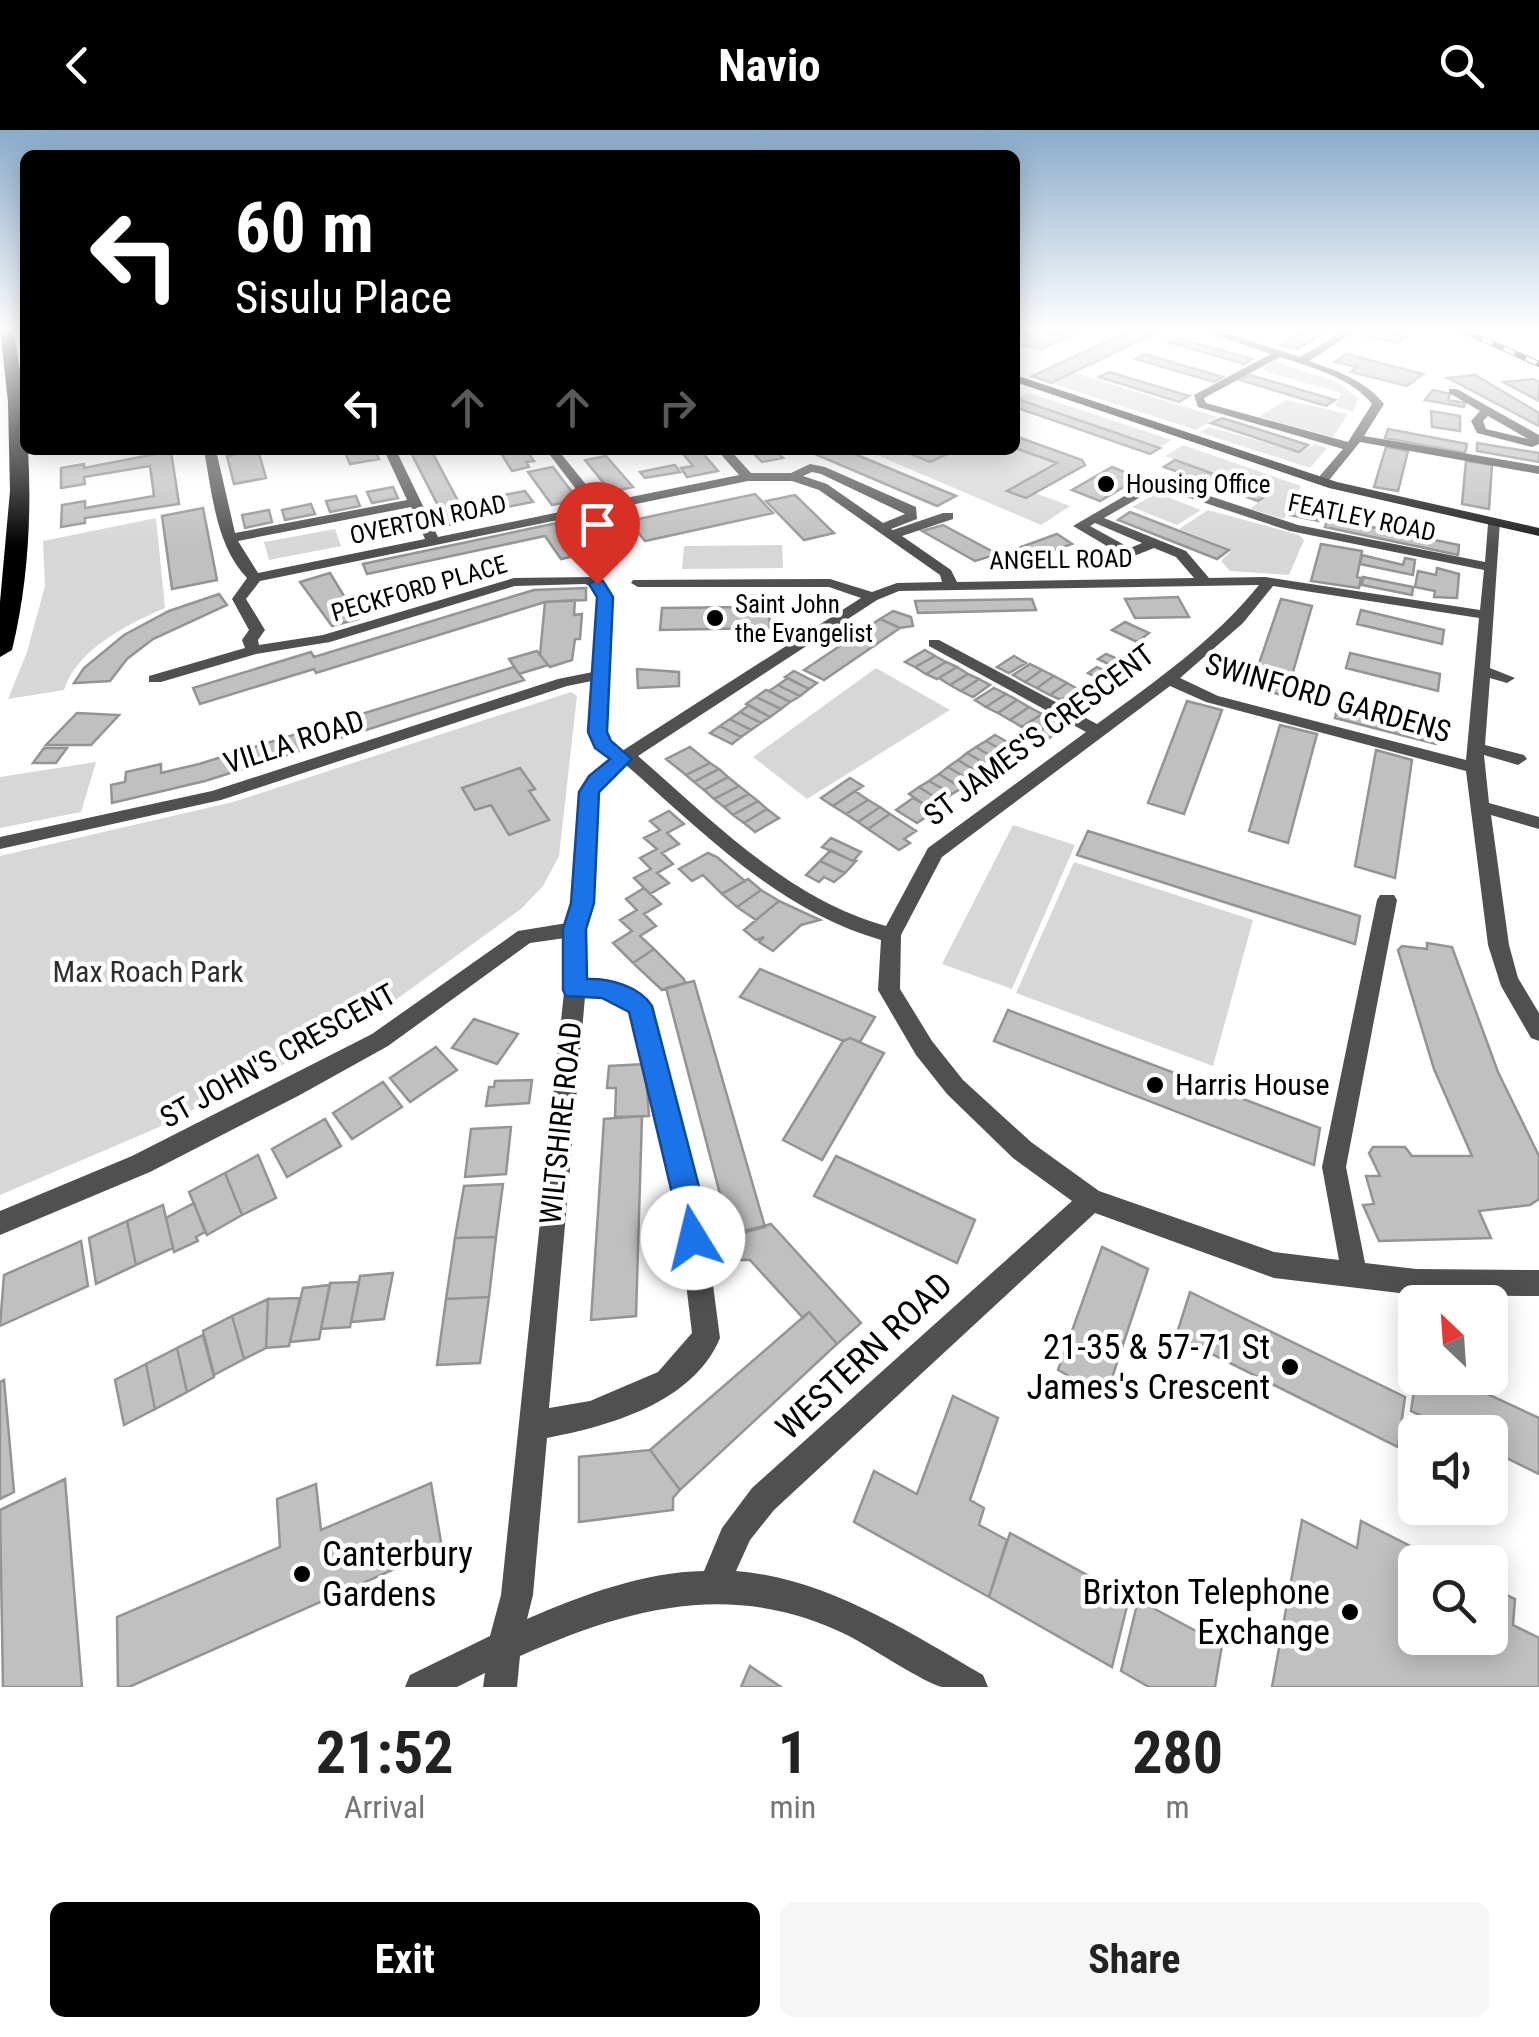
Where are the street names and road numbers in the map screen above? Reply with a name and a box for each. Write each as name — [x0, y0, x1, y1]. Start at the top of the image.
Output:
street label: FEATLEY ROAD — [1285, 488, 1438, 547]
street label: OVERTON ROAD — [347, 489, 509, 550]
street label: ANGELL ROAD — [989, 544, 1133, 575]
street label: PECKFORD PLACE — [328, 550, 510, 627]
street label: ST JAMES'S CRESCENT — [917, 637, 1161, 832]
street label: SWINFORD GARDENS — [1201, 646, 1455, 749]
street label: VILLA ROAD — [219, 702, 368, 781]
street label: ST JOHN'S CRESCENT — [154, 976, 402, 1135]
street label: WILTSHIRE ROAD — [532, 1020, 589, 1226]
street label: WESTERN ROAD — [768, 1264, 961, 1448]

